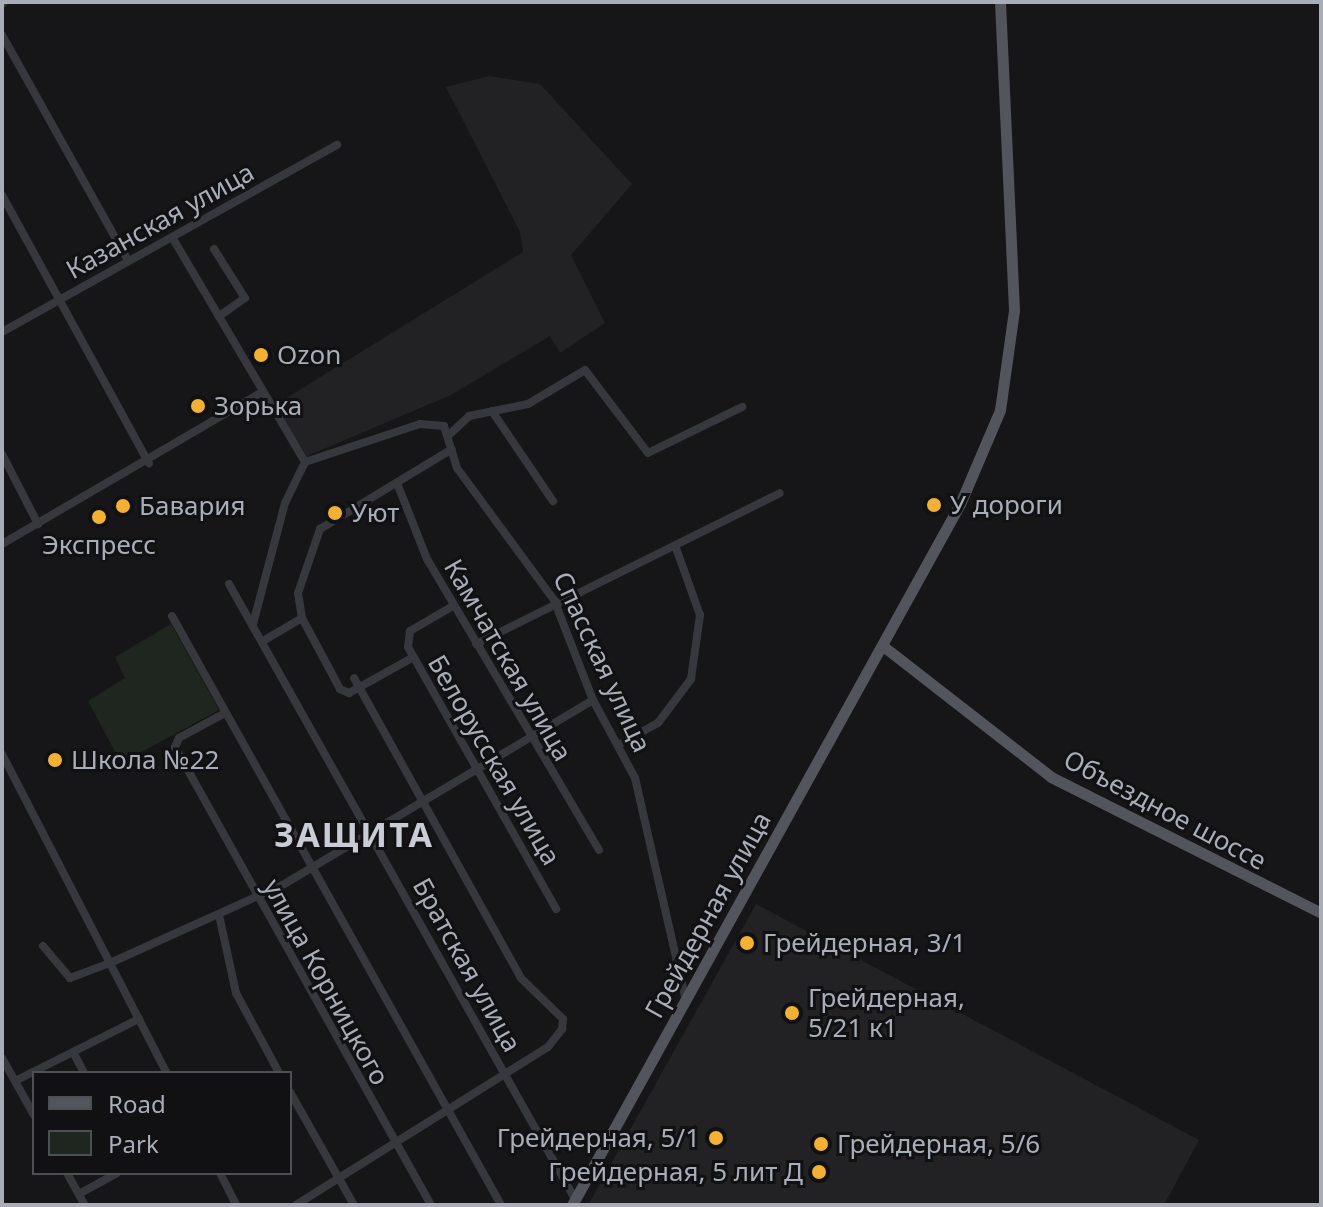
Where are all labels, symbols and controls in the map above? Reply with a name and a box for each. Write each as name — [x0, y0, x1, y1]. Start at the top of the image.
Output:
street label: Казанская улица — [61, 157, 259, 285]
place label: Ozon — [277, 339, 341, 371]
marker: Ozon — [252, 346, 270, 364]
place label: Зорька — [214, 390, 302, 422]
marker: Зорька — [189, 397, 207, 415]
place label: У дороги — [950, 489, 1063, 521]
place label: Бавария — [139, 490, 245, 522]
marker: У дороги — [925, 496, 943, 514]
marker: Бавария — [114, 497, 132, 515]
place label: Уют — [351, 497, 399, 529]
marker: Уют — [326, 504, 344, 522]
marker: Экспресс — [90, 508, 108, 526]
place label: Экспресс — [42, 529, 156, 561]
street label: Камчатская улица — [438, 554, 578, 766]
street label: Спасская улица — [547, 567, 657, 757]
street label: Белорусская улица — [421, 650, 567, 870]
street label: Объездное шоссе — [1058, 743, 1272, 877]
place label: Школа №22 — [71, 744, 219, 776]
marker: Школа №22 — [46, 751, 64, 769]
street label: Грейдерная улица — [638, 807, 778, 1023]
district label: ЗАЩИТА — [274, 815, 434, 855]
street label: Братская улица — [406, 873, 528, 1057]
street label: улица Корницкого — [256, 874, 396, 1090]
place label: Грейдерная, 3/1 — [763, 927, 966, 959]
marker: Грейдерная, 3/1 — [738, 934, 756, 952]
place label: Грейдерная, 5/21 к1 — [808, 982, 965, 1044]
marker: Грейдерная, 5/21 к1 — [783, 1004, 801, 1022]
legend — [32, 1071, 292, 1175]
text: Road — [108, 1087, 166, 1120]
place label: Грейдерная, 5/1 — [497, 1122, 700, 1154]
text: Park — [108, 1127, 159, 1160]
place label: Грейдерная, 5/6 — [837, 1128, 1040, 1160]
marker: Грейдерная, 5/1 — [707, 1129, 725, 1147]
marker: Грейдерная, 5/6 — [812, 1135, 830, 1153]
place label: Грейдерная, 5 лит Д — [548, 1156, 803, 1188]
marker: Грейдерная, 5 лит Д — [810, 1163, 828, 1181]

